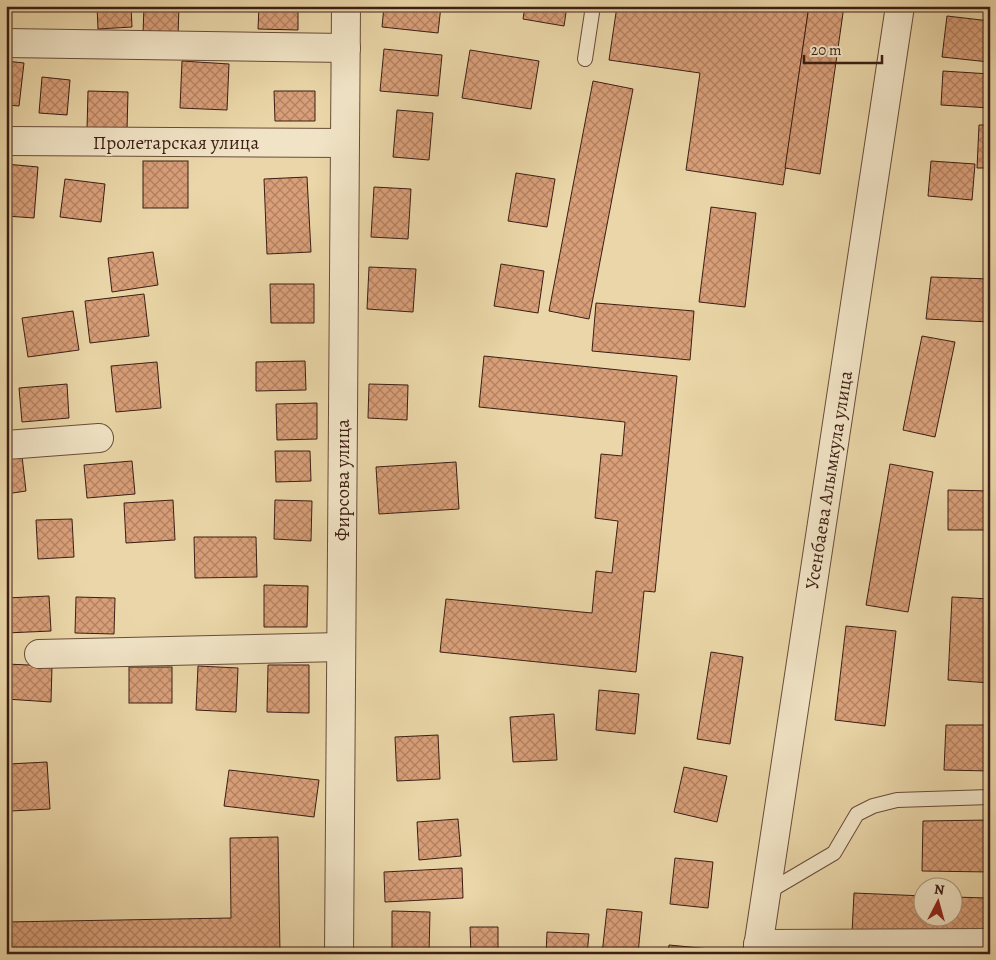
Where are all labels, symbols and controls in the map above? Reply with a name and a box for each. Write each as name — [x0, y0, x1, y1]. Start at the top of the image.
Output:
scale bar — [804, 32, 881, 64]
text: 20 m — [811, 40, 842, 60]
street label: Пролетарская улица — [93, 130, 259, 156]
street label: Усенбаева Алымкула улица — [799, 369, 859, 591]
street label: Фирсова улица — [330, 419, 356, 541]
north arrow — [914, 878, 964, 928]
text: N — [933, 880, 945, 900]

